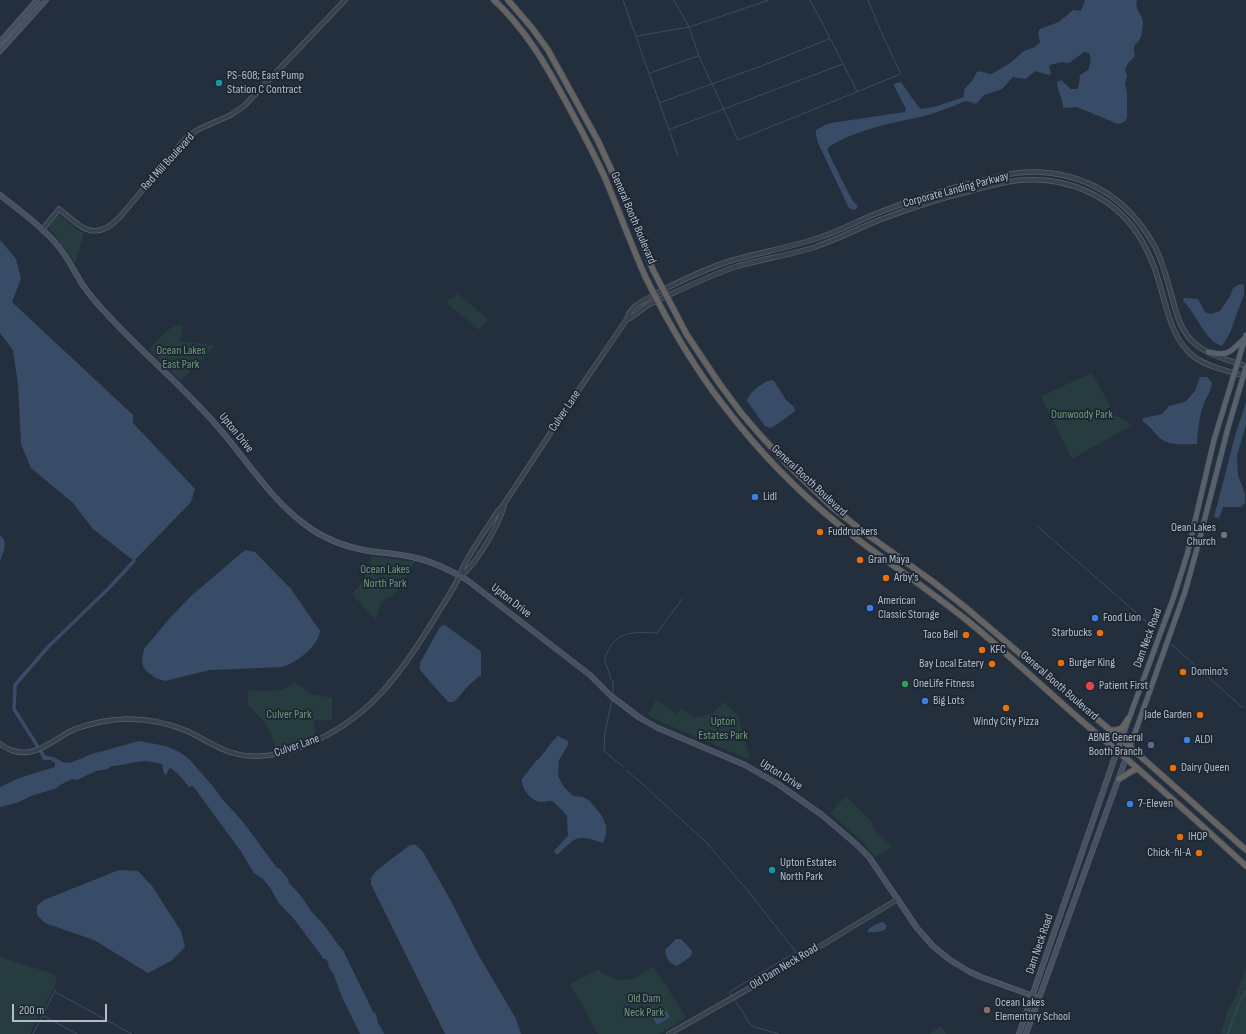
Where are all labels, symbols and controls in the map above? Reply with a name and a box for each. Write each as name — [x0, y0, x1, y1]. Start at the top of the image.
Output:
place label: PS-608; East Pump Station C Contract — [227, 69, 304, 97]
marker: PS-608; East Pump Station C Contract — [214, 78, 224, 88]
street label: Red Mill Boulevard — [138, 130, 198, 194]
street label: Corporate Landing Parkway — [902, 169, 1010, 211]
street label: General Booth Boulevard — [607, 170, 659, 266]
park label: Ocean Lakes East Park — [156, 344, 206, 372]
street label: Culver Lane — [546, 388, 584, 434]
park label: Dunwoody Park — [1051, 408, 1113, 422]
street label: Upton Drive — [215, 410, 257, 456]
street label: General Booth Boulevard — [768, 442, 850, 520]
place label: Lidl — [763, 490, 777, 504]
marker: Lidl — [750, 492, 760, 502]
place label: Oean Lakes Church — [1171, 521, 1216, 549]
place label: Fuddruckers — [828, 525, 878, 539]
marker: Fuddruckers — [815, 527, 825, 537]
marker: Oean Lakes Church — [1219, 530, 1229, 540]
place label: Gran Maya — [868, 553, 910, 567]
marker: Gran Maya — [855, 555, 865, 565]
park label: Ocean Lakes North Park — [360, 563, 410, 591]
place label: Arby's — [894, 571, 919, 585]
marker: Arby's — [881, 573, 891, 583]
street label: Upton Drive — [488, 581, 534, 621]
place label: American Classic Storage — [878, 594, 939, 622]
marker: American Classic Storage — [865, 603, 875, 613]
street label: Dam Neck Road — [1131, 606, 1165, 670]
place label: Food Lion — [1103, 611, 1141, 625]
marker: Food Lion — [1090, 613, 1100, 623]
place label: Starbucks — [1052, 626, 1092, 640]
place label: Taco Bell — [923, 628, 958, 642]
marker: Starbucks — [1095, 628, 1105, 638]
marker: Taco Bell — [961, 630, 971, 640]
place label: KFC — [990, 643, 1006, 657]
marker: KFC — [977, 645, 987, 655]
street label: General Booth Boulevard — [1017, 648, 1101, 724]
place label: Burger King — [1069, 656, 1115, 670]
place label: Bay Local Eatery — [919, 657, 984, 671]
marker: Burger King — [1056, 658, 1066, 668]
marker: Bay Local Eatery — [987, 659, 997, 669]
place label: Domino's — [1191, 665, 1228, 679]
marker: Domino's — [1178, 667, 1188, 677]
place label: OneLife Fitness — [913, 677, 975, 691]
marker: OneLife Fitness — [900, 679, 910, 689]
place label: Patient First — [1099, 679, 1148, 693]
marker: Patient First — [1084, 680, 1096, 692]
place label: Big Lots — [933, 694, 964, 708]
marker: Big Lots — [920, 696, 930, 706]
marker: Windy City Pizza — [1001, 703, 1011, 713]
park label: Culver Park — [266, 708, 312, 722]
place label: Jade Garden — [1144, 708, 1192, 722]
marker: Jade Garden — [1195, 710, 1205, 720]
park label: Upton Estates Park — [698, 715, 748, 743]
place label: Windy City Pizza — [973, 715, 1039, 729]
place label: ABNB General Booth Branch — [1088, 731, 1143, 759]
street label: Culver Lane — [273, 732, 321, 760]
place label: ALDI — [1195, 733, 1213, 747]
marker: ALDI — [1182, 735, 1192, 745]
marker: ABNB General Booth Branch — [1146, 740, 1156, 750]
street label: Upton Drive — [757, 756, 805, 794]
place label: Dairy Queen — [1181, 761, 1229, 775]
marker: Dairy Queen — [1168, 763, 1178, 773]
place label: 7-Eleven — [1138, 797, 1173, 811]
marker: 7-Eleven — [1125, 799, 1135, 809]
place label: IHOP — [1188, 830, 1207, 844]
marker: IHOP — [1175, 832, 1185, 842]
place label: Chick-fil-A — [1147, 846, 1191, 860]
marker: Chick-fil-A — [1194, 848, 1204, 858]
place label: Upton Estates North Park — [780, 856, 837, 884]
marker: Upton Estates North Park — [767, 865, 777, 875]
street label: Dam Neck Road — [1023, 912, 1057, 976]
street label: Old Dam Neck Road — [747, 941, 821, 993]
park label: Old Dam Neck Park — [624, 992, 664, 1020]
scale bar — [14, 996, 109, 1022]
place label: Ocean Lakes Elementary School — [995, 996, 1070, 1024]
text: 200 m — [19, 1003, 44, 1018]
marker: Ocean Lakes Elementary School — [982, 1005, 992, 1015]

